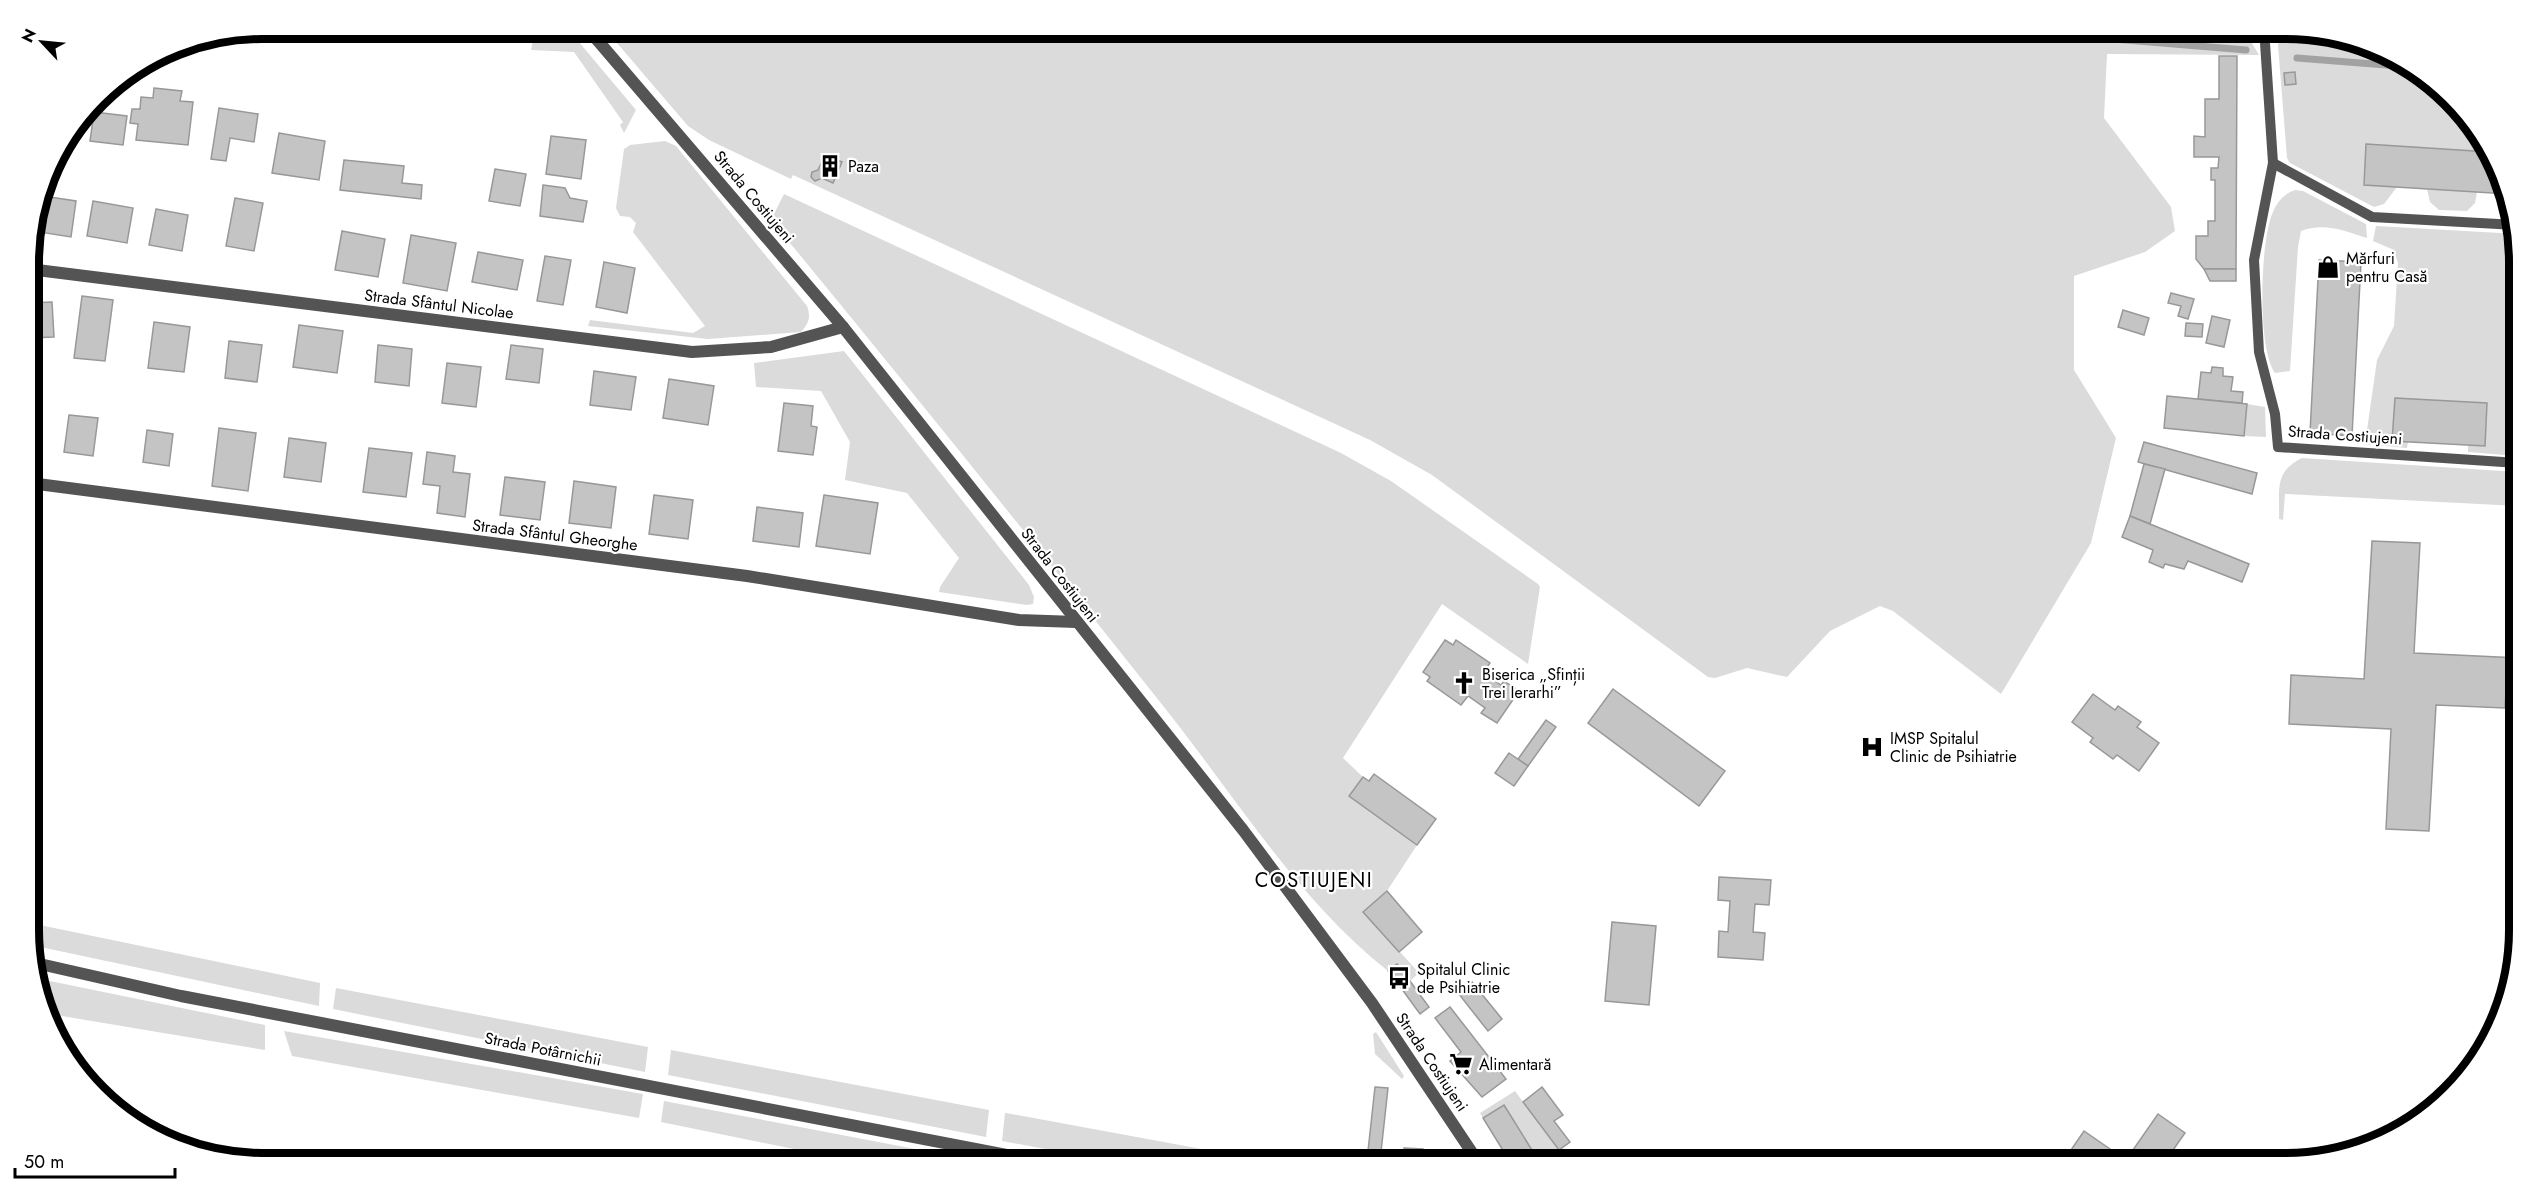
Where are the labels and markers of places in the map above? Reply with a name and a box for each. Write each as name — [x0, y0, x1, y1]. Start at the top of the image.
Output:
building icon: Paza — [817, 153, 843, 179]
place label: Paza — [848, 155, 879, 178]
place label: Mărfuri pentru Casă — [2346, 247, 2427, 288]
shop icon: Mărfuri pentru Casă — [2315, 254, 2341, 280]
place label: Biserica „Sfinții Trei Ierarhi” — [1482, 663, 1585, 704]
church icon: Biserica „Sfinții Trei Ierarhi” — [1451, 670, 1477, 696]
place label: IMSP Spitalul Clinic de Psihiatrie — [1890, 727, 2017, 768]
hospital icon: IMSP Spitalul Clinic de Psihiatrie — [1859, 734, 1885, 760]
place label: Spitalul Clinic de Psihiatrie — [1417, 958, 1510, 999]
bus stop icon: Spitalul Clinic de Psihiatrie — [1386, 965, 1412, 991]
supermarket icon: Alimentară — [1448, 1051, 1474, 1077]
place label: Alimentară — [1479, 1053, 1551, 1076]

